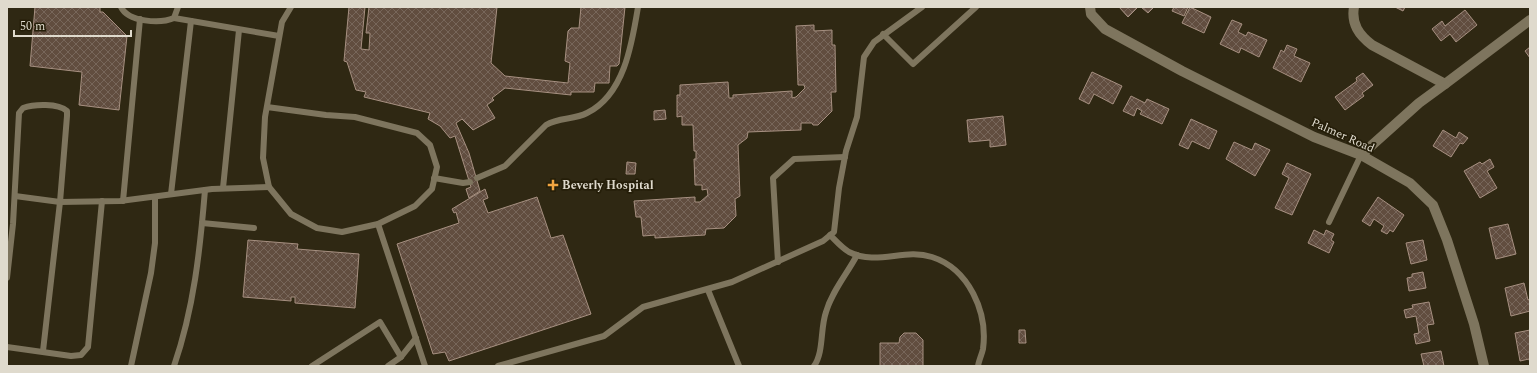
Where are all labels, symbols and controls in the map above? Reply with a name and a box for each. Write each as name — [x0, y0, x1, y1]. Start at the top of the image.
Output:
scale bar — [14, 12, 131, 38]
text: 50 m — [20, 17, 45, 36]
street label: Palmer Road — [1308, 113, 1378, 158]
place label: Beverly Hospital — [562, 176, 654, 195]
marker: Beverly Hospital — [547, 179, 559, 191]

